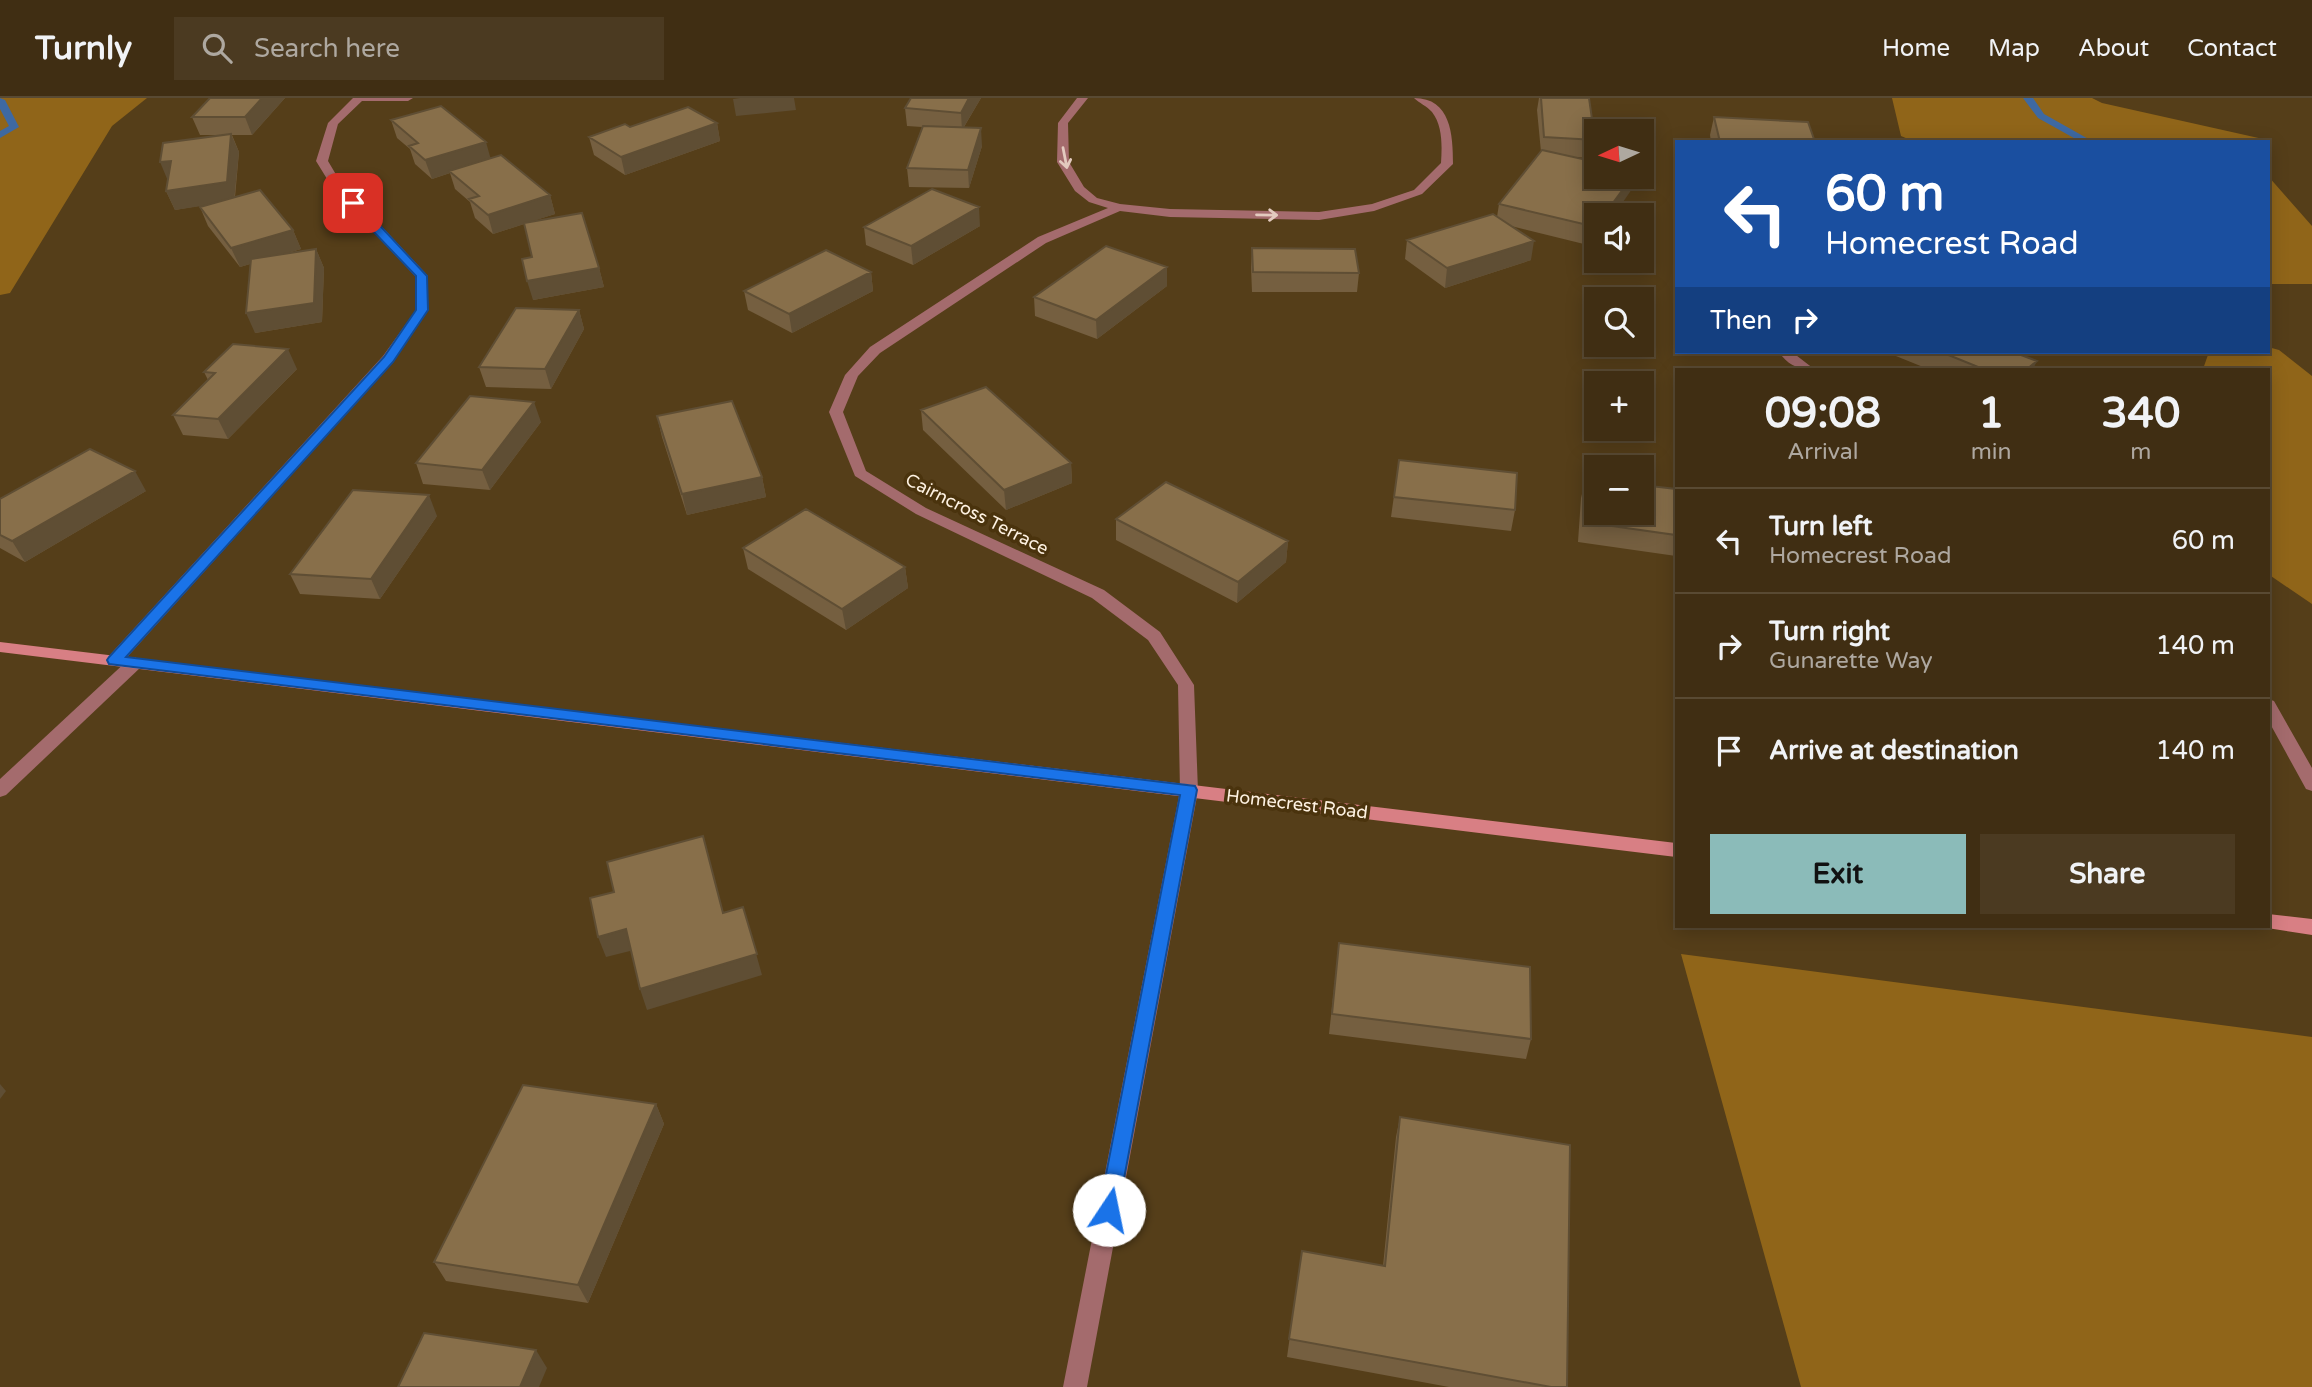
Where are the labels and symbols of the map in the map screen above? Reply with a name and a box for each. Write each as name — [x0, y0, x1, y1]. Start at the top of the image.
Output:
north arrow — [1584, 119, 1654, 189]
one-way arrow — [1059, 146, 1073, 169]
pin — [323, 173, 383, 233]
one-way arrow — [1255, 208, 1278, 222]
street label: Cairncross Terrace — [902, 468, 1052, 560]
street label: Homecrest Road — [1225, 784, 1369, 824]
position arrow — [1072, 1173, 1146, 1247]

